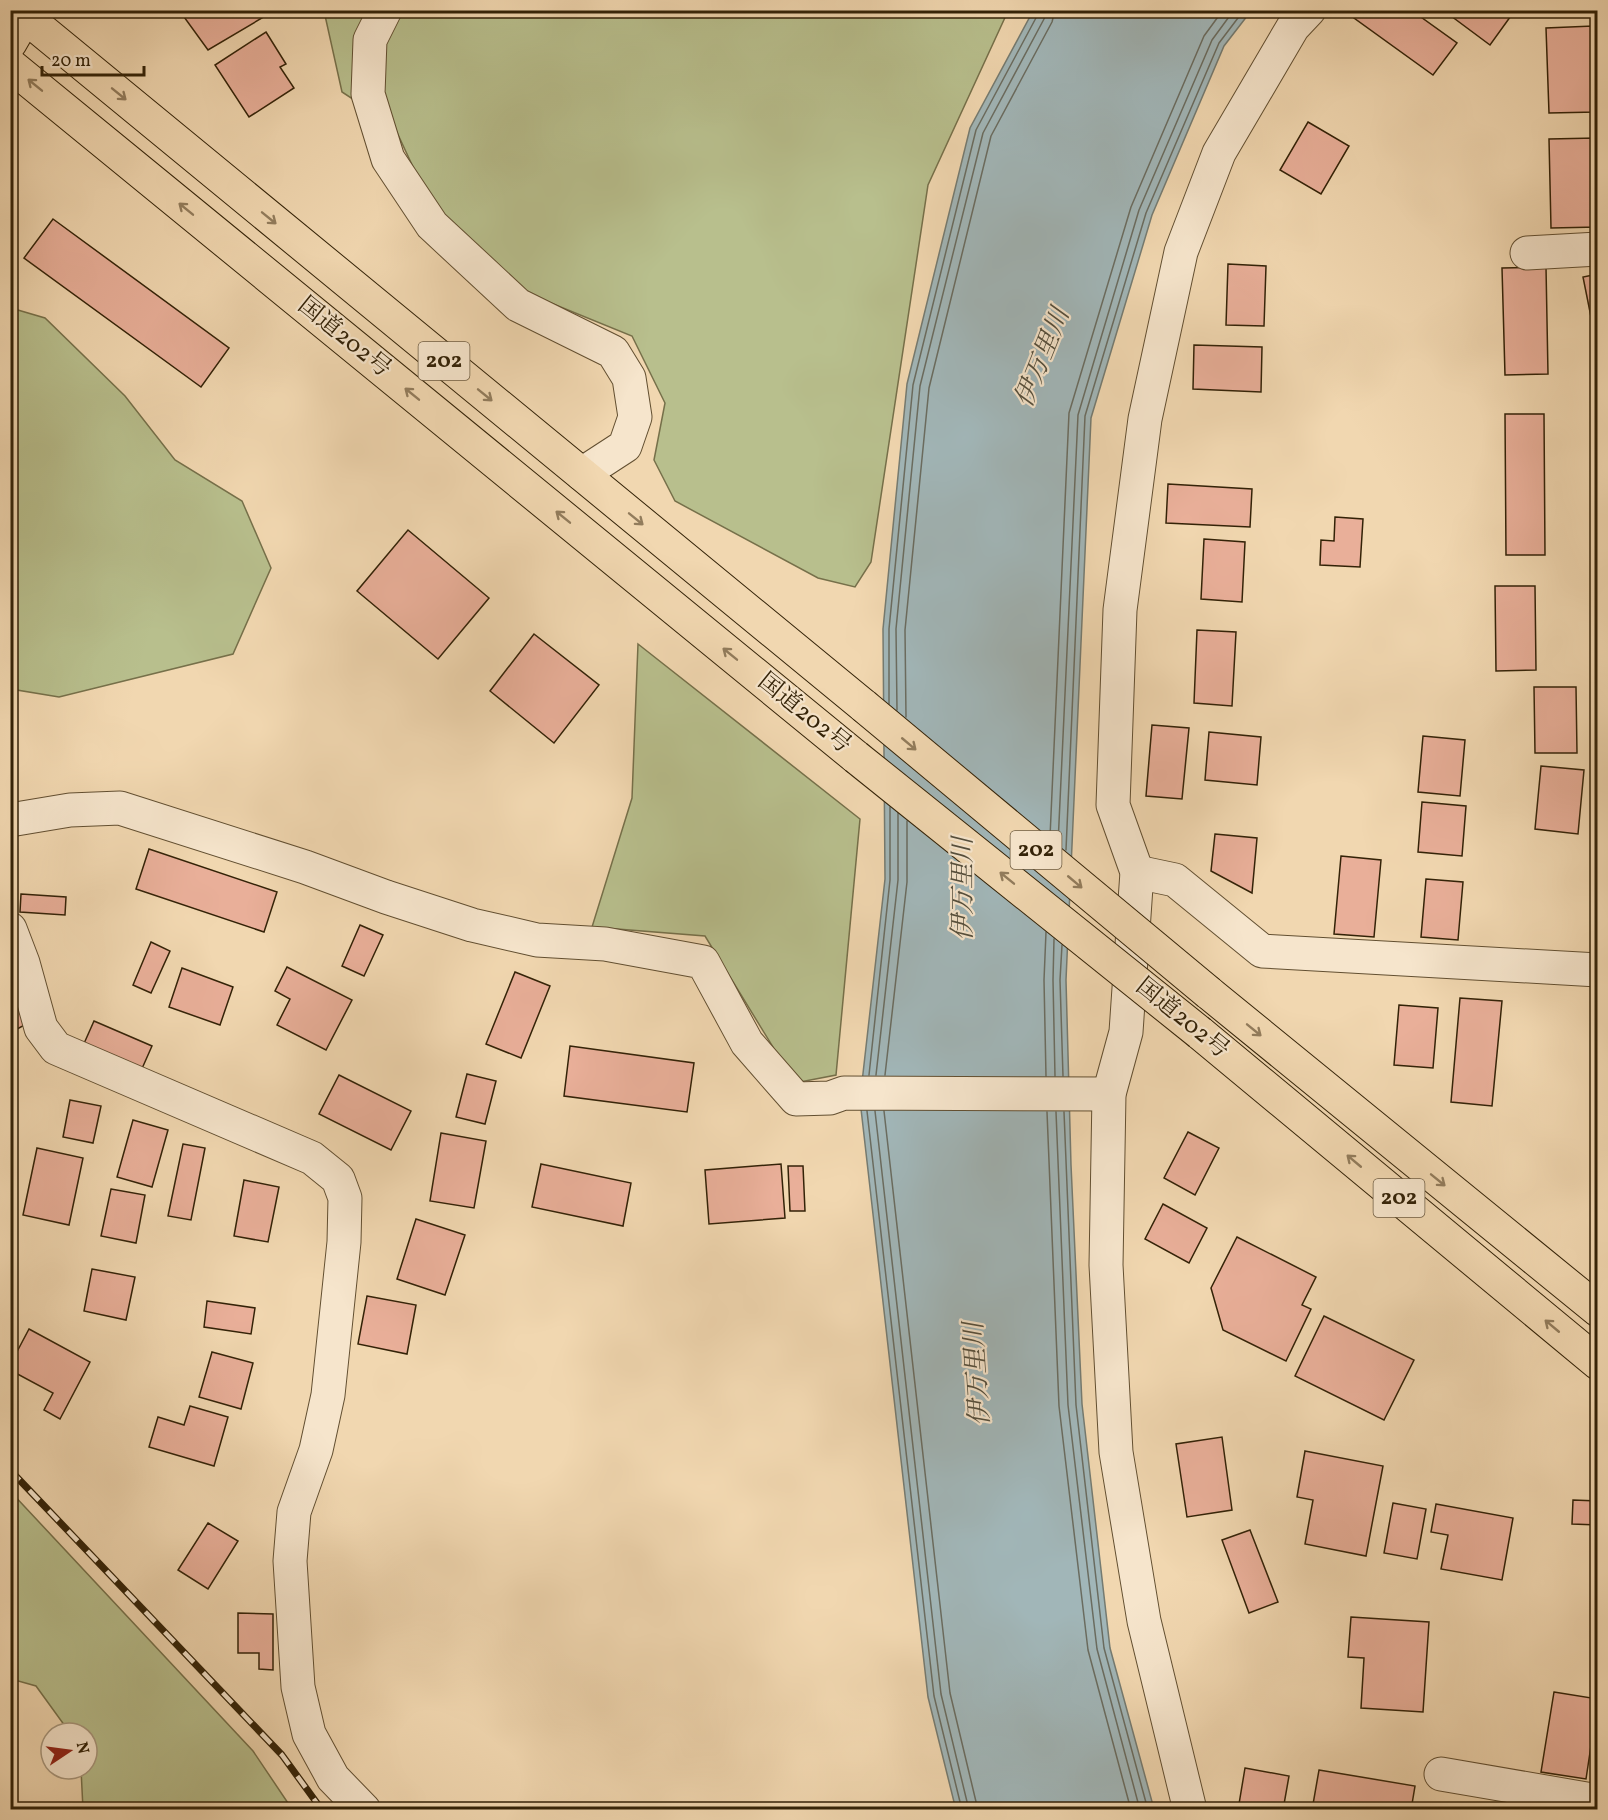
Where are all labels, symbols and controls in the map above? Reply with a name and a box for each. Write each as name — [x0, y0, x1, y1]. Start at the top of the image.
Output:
scale bar — [42, 39, 144, 77]
text: 20 m — [51, 49, 91, 74]
one-way arrow — [27, 79, 43, 92]
one-way arrow — [111, 87, 126, 101]
one-way arrow — [178, 202, 194, 215]
one-way arrow — [261, 211, 277, 224]
street label: 国道202号 — [290, 290, 398, 386]
water label: 伊万里川 — [1007, 300, 1080, 413]
road number: 202 — [418, 342, 470, 380]
one-way arrow — [404, 387, 420, 400]
one-way arrow — [477, 388, 492, 402]
one-way arrow — [555, 511, 571, 524]
one-way arrow — [627, 512, 643, 525]
one-way arrow — [723, 647, 738, 661]
street label: 国道202号 — [750, 666, 858, 762]
one-way arrow — [901, 737, 917, 750]
road number: 202 — [1010, 831, 1062, 869]
water label: 伊万里川 — [946, 834, 982, 941]
one-way arrow — [1000, 871, 1015, 885]
one-way arrow — [1067, 875, 1083, 888]
street label: 国道202号 — [1128, 971, 1236, 1067]
one-way arrow — [1246, 1023, 1261, 1037]
one-way arrow — [1347, 1154, 1362, 1168]
one-way arrow — [1430, 1173, 1445, 1187]
road number: 202 — [1374, 1179, 1424, 1217]
water label: 伊万里川 — [956, 1318, 1000, 1427]
one-way arrow — [1545, 1319, 1561, 1332]
north arrow — [39, 1721, 99, 1781]
text: N — [70, 1740, 94, 1757]

